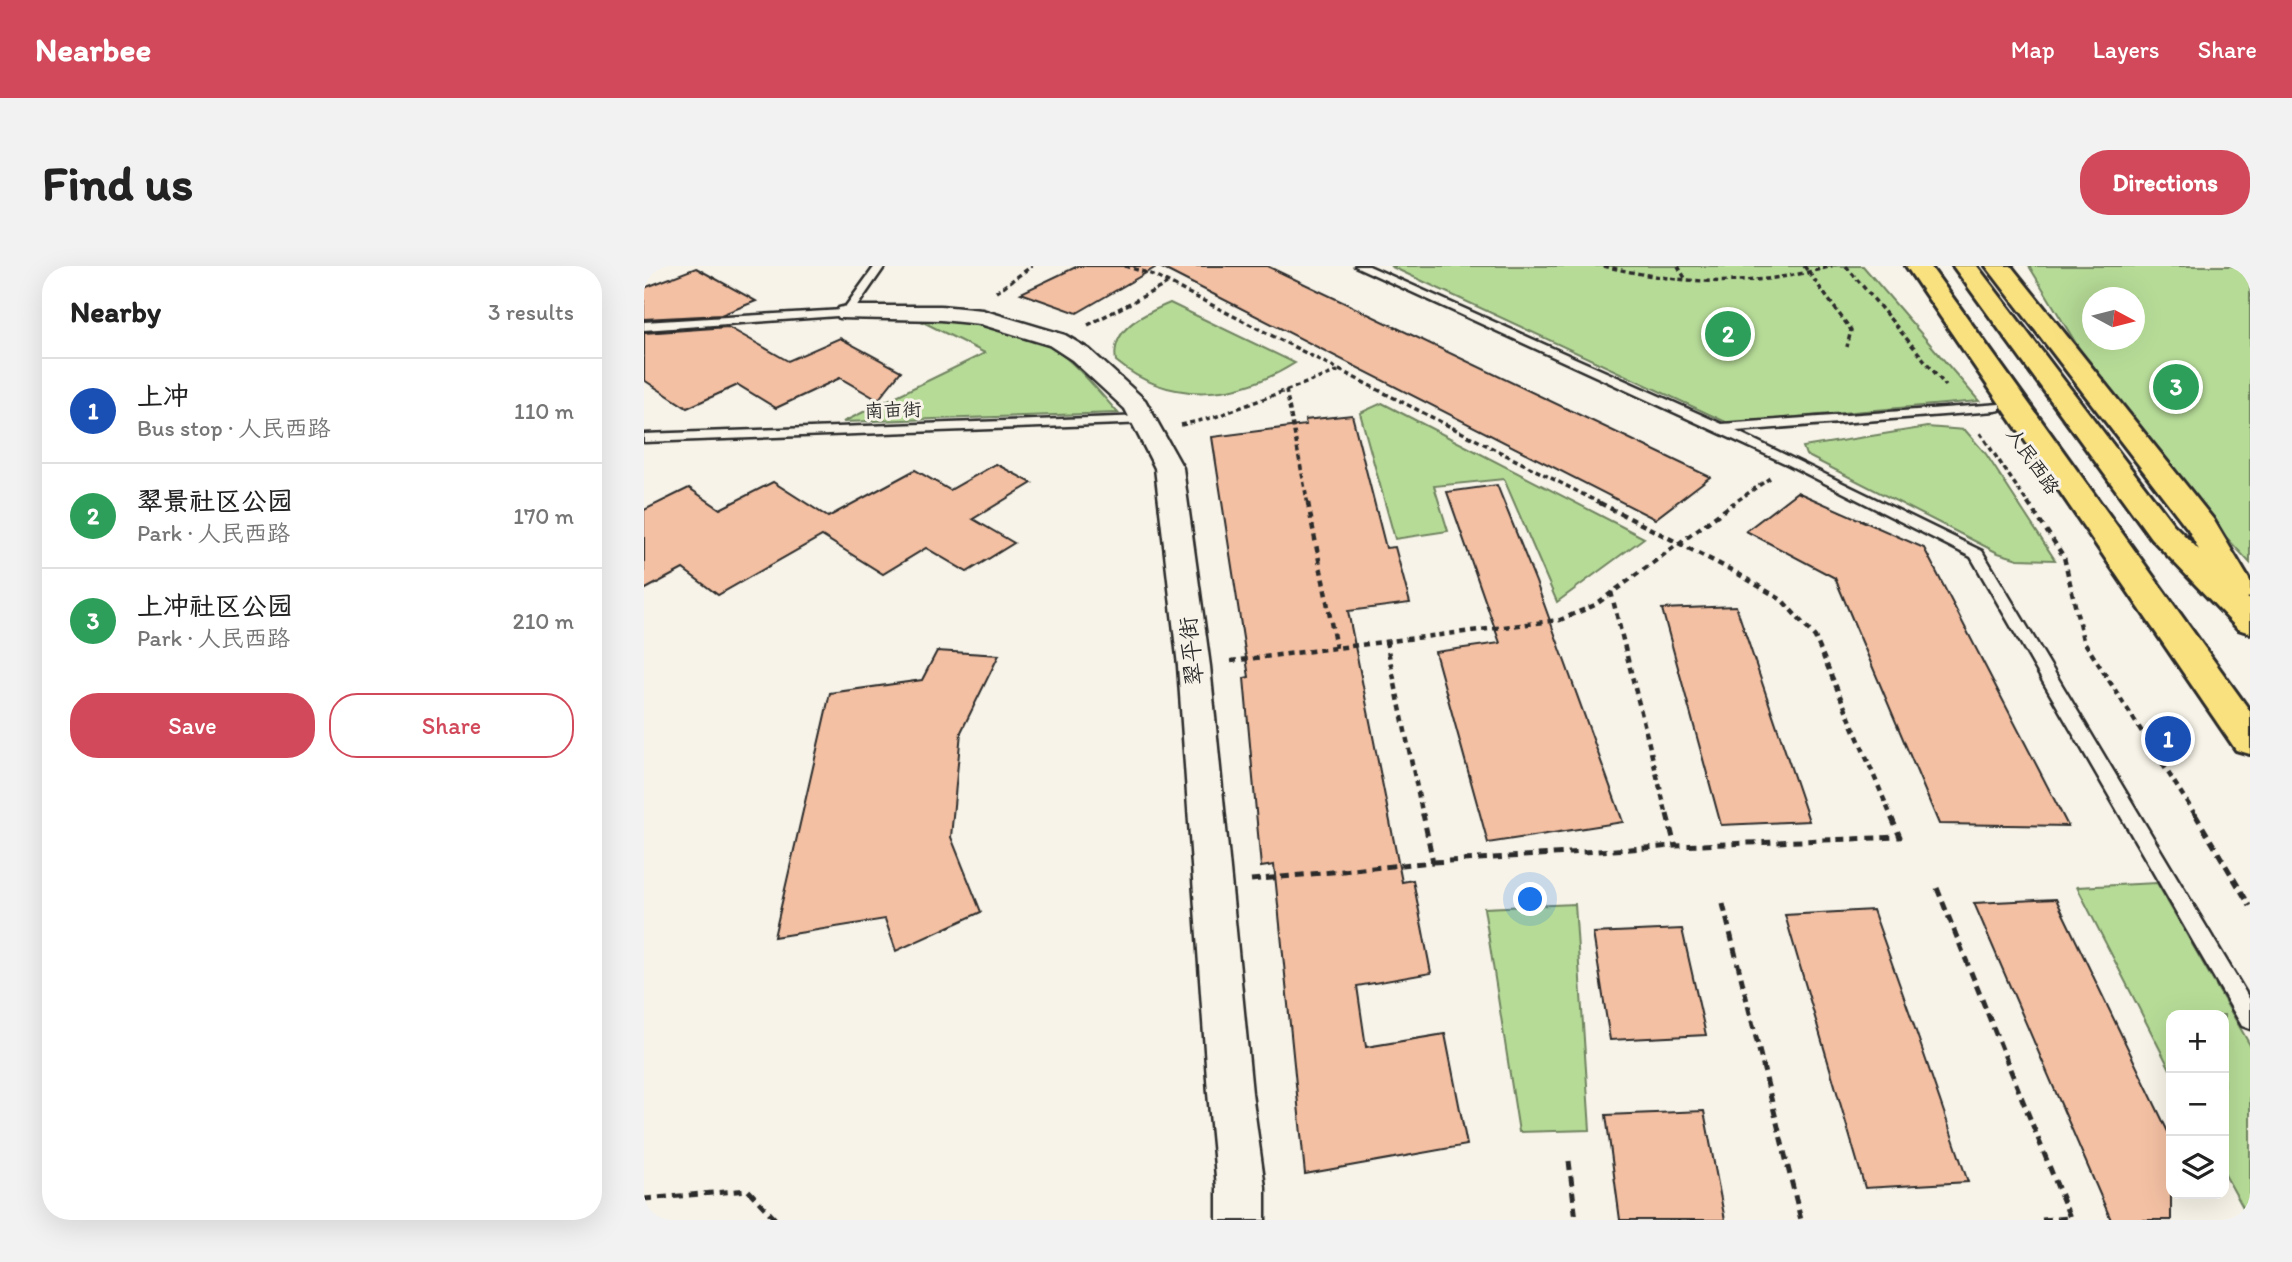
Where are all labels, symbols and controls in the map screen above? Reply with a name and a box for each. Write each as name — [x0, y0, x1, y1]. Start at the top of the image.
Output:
text: Nearbee — [35, 30, 151, 69]
text: Map — [2011, 35, 2055, 64]
text: Layers — [2093, 35, 2160, 64]
text: Share — [2198, 35, 2257, 64]
button: Directions — [2080, 150, 2250, 215]
text: Find us — [42, 153, 193, 212]
north arrow — [2082, 287, 2145, 350]
text: Nearby — [70, 293, 161, 330]
text: 3 results — [488, 298, 574, 326]
pin: 2 — [1705, 308, 1751, 360]
pin: 3 — [2153, 361, 2199, 413]
text: 上冲 — [137, 380, 189, 412]
text: 1 — [88, 397, 98, 425]
text: 110 m — [514, 397, 574, 425]
street label: 南亩街 — [864, 398, 922, 422]
text: Bus stop · 人民西路 — [137, 414, 331, 442]
street label: 人民西路 — [2002, 423, 2064, 499]
text: 翠景社区公园 — [137, 485, 293, 517]
text: 2 — [87, 502, 99, 530]
text: 170 m — [513, 502, 574, 530]
text: Park · 人民西路 — [137, 519, 290, 547]
text: 上冲社区公园 — [137, 590, 293, 622]
text: 3 — [87, 607, 99, 635]
text: 210 m — [513, 607, 574, 635]
street label: 翠平街 — [1173, 615, 1209, 687]
text: Park · 人民西路 — [137, 624, 290, 652]
button: Save — [70, 693, 315, 758]
button: Share — [329, 693, 574, 758]
pin: 1 — [2145, 713, 2191, 765]
your location — [1513, 882, 1547, 916]
map controls — [2166, 1010, 2229, 1199]
button: + — [2166, 1010, 2229, 1073]
button: − — [2166, 1073, 2229, 1136]
button: layers — [2166, 1136, 2229, 1199]

